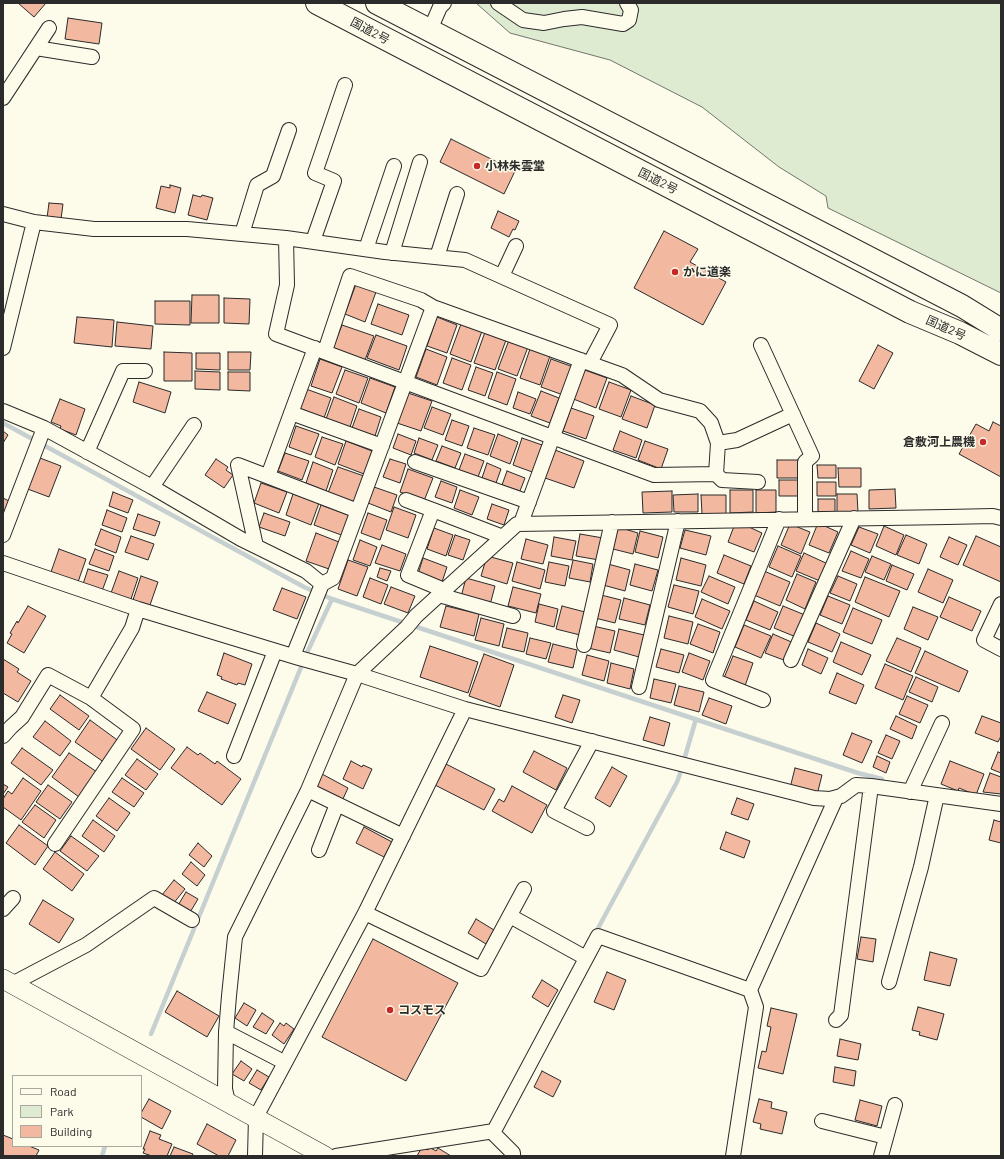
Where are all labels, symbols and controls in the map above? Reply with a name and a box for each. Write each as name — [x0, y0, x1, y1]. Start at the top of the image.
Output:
street label: 国道2号 — [348, 15, 392, 47]
place label: 小林朱雲堂 — [485, 159, 545, 173]
marker: 小林朱雲堂 — [472, 161, 482, 171]
street label: 国道2号 — [636, 165, 680, 197]
place label: かに道楽 — [683, 265, 731, 279]
marker: かに道楽 — [670, 267, 680, 277]
street label: 国道2号 — [924, 313, 968, 343]
place label: 倉敷河上農機 — [903, 435, 975, 449]
marker: 倉敷河上農機 — [978, 437, 988, 447]
place label: コスモス — [398, 1003, 446, 1017]
marker: コスモス — [385, 1005, 395, 1015]
legend — [12, 1075, 142, 1147]
text: Road — [50, 1084, 77, 1098]
text: Park — [50, 1104, 74, 1118]
text: Building — [50, 1124, 92, 1138]

